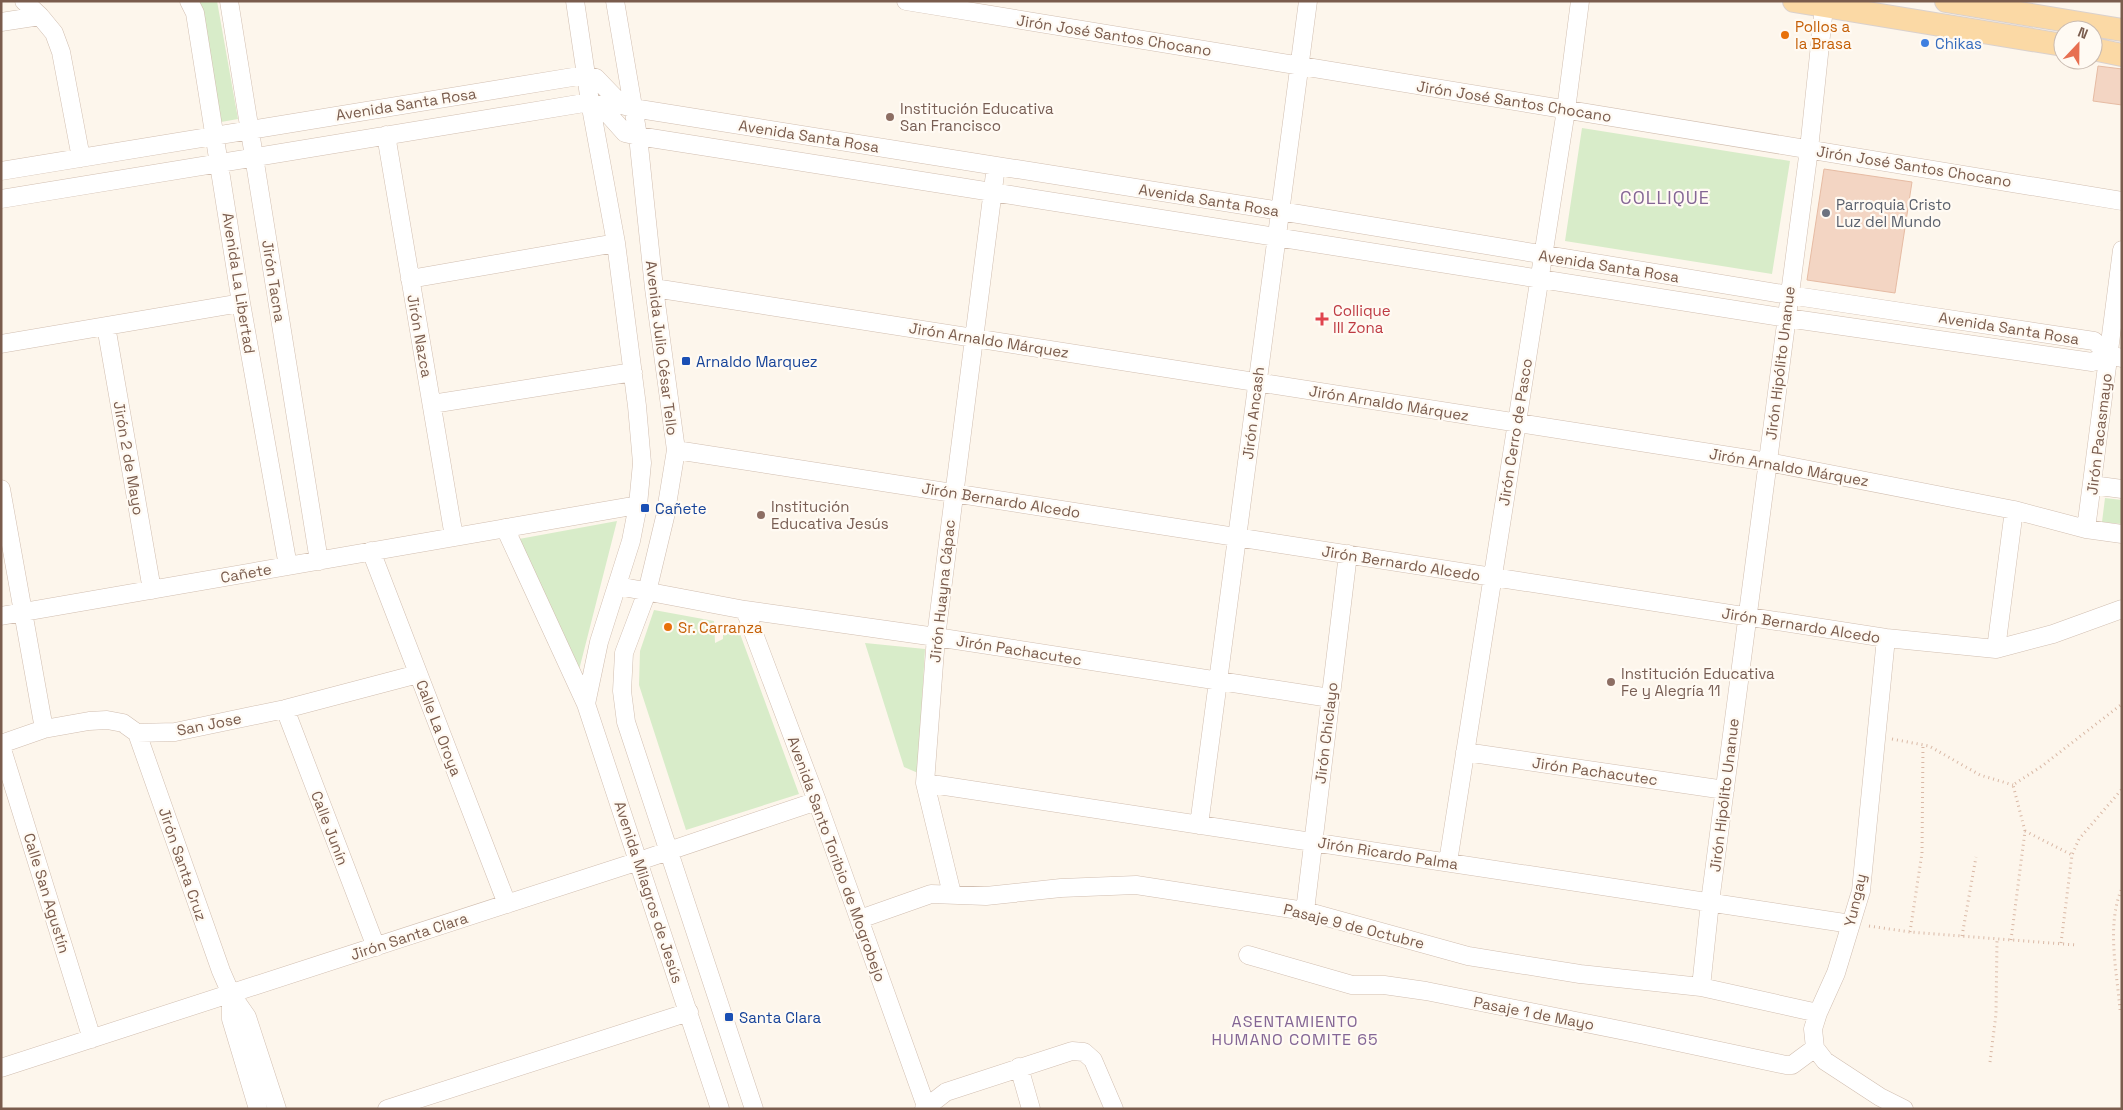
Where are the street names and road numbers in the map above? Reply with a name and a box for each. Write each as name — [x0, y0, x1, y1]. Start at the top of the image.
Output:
street label: Jirón José Santos Chocano — [1015, 10, 1213, 60]
street label: Jirón José Santos Chocano — [1415, 76, 1613, 126]
street label: Avenida Santa Rosa — [334, 83, 478, 125]
street label: Avenida Santa Rosa — [737, 115, 881, 157]
street label: Jirón José Santos Chocano — [1815, 141, 2013, 191]
street label: Avenida Santa Rosa — [1137, 179, 1281, 221]
street label: Avenida La Libertad — [218, 211, 260, 355]
street label: Jirón Tacna — [258, 239, 290, 324]
street label: Avenida Santa Rosa — [1537, 245, 1681, 287]
street label: Avenida Julio César Tello — [642, 260, 682, 436]
street label: Jirón Hipólito Unanue — [1761, 285, 1799, 441]
street label: Jirón Nazca — [403, 293, 437, 379]
street label: Avenida Santa Rosa — [1937, 307, 2081, 349]
street label: Jirón Arnaldo Márquez — [908, 318, 1070, 362]
street label: Jirón Cerro de Pasco — [1494, 357, 1536, 507]
street label: Jirón Ancash — [1238, 366, 1268, 460]
street label: Jirón Pacasmayo — [2082, 372, 2116, 496]
street label: Jirón Arnaldo Márquez — [1308, 381, 1470, 425]
street label: Jirón 2 de Mayo — [110, 400, 148, 516]
street label: Jirón Arnaldo Márquez — [1708, 444, 1870, 490]
street label: Jirón Bernardo Alcedo — [920, 478, 1082, 522]
street label: Jirón Huayna Cápac — [925, 518, 959, 664]
street label: Jirón Bernardo Alcedo — [1320, 541, 1482, 585]
street label: Cañete — [219, 559, 273, 587]
street label: Jirón Bernardo Alcedo — [1720, 603, 1882, 647]
street label: Jirón Pachacutec — [955, 631, 1083, 669]
street label: Calle La Oroya — [412, 677, 466, 779]
street label: Jirón Chiclayo — [1310, 681, 1342, 785]
street label: San Jose — [175, 708, 243, 740]
street label: Jirón Hipólito Unanue — [1705, 717, 1743, 873]
street label: Avenida Santo Toribio de Mogrobejo — [784, 734, 890, 984]
street label: Jirón Pachacutec — [1531, 753, 1659, 789]
street label: Calle Junín — [307, 788, 353, 868]
street label: Avenida Milagros de Jesús — [611, 799, 687, 986]
street label: Jirón Santa Cruz — [155, 805, 211, 923]
street label: Calle San Agustín — [20, 831, 74, 955]
street label: Jirón Ricardo Palma — [1316, 833, 1460, 874]
street label: Yungay — [1840, 872, 1870, 928]
street label: Pasaje 9 de Octubre — [1282, 899, 1427, 953]
street label: Jirón Santa Clara — [348, 908, 470, 964]
street label: Pasaje 1 de Mayo — [1472, 992, 1596, 1034]

